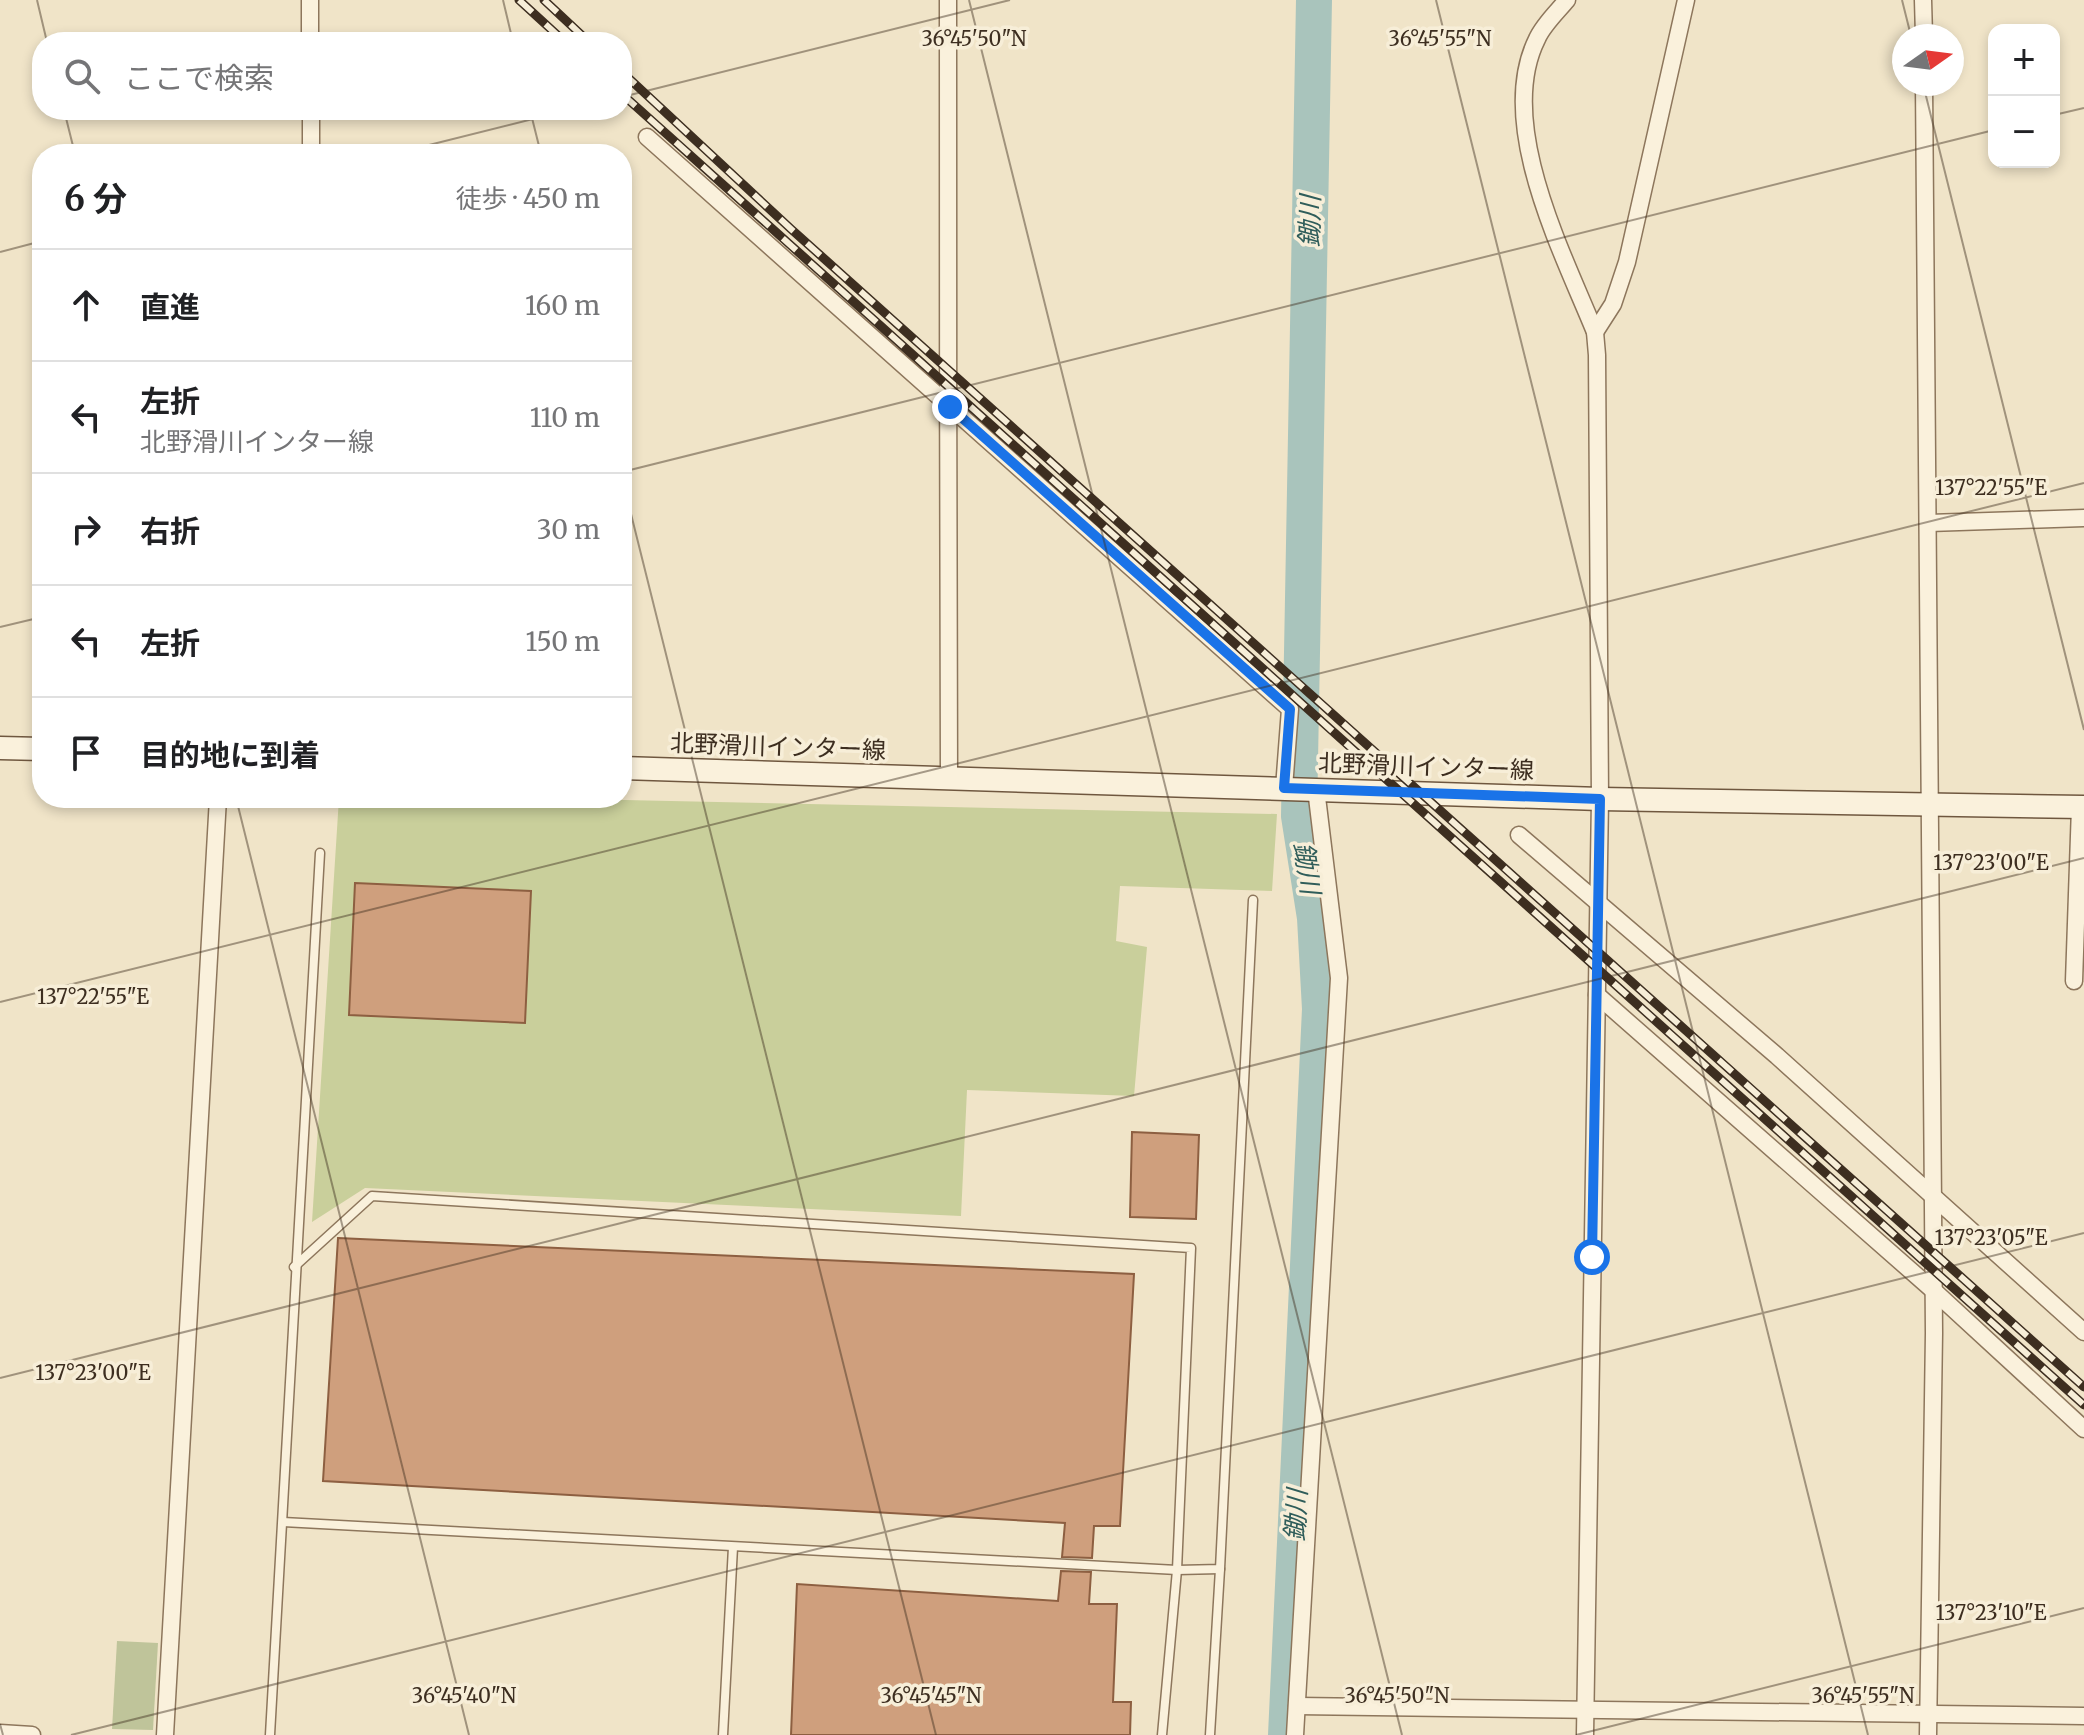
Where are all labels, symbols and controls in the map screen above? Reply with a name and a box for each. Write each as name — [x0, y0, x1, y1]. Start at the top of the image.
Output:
north arrow — [1892, 24, 1964, 96]
map controls — [1988, 24, 2060, 168]
button: + — [1988, 24, 2060, 96]
text: 36°45'50"N — [921, 26, 1027, 51]
text: 36°45'55"N — [1389, 26, 1492, 51]
search box — [32, 32, 632, 120]
icon: search — [60, 54, 104, 98]
text: ここで検索 — [124, 59, 274, 97]
button: − — [1988, 96, 2060, 168]
text: 6 分 — [64, 178, 127, 220]
text: 徒歩 · 450 m — [455, 182, 600, 215]
water label: 鋤川 — [1293, 192, 1327, 247]
icon: ahead — [64, 283, 108, 327]
text: 直進 — [140, 288, 200, 326]
text: 160 m — [525, 289, 600, 322]
text: 左折 — [140, 382, 200, 420]
route end — [932, 389, 968, 425]
icon: left — [64, 395, 108, 439]
text: 110 m — [530, 401, 600, 434]
text: 北野滑川インター線 — [140, 425, 374, 458]
text: 137°22'55"E — [1935, 475, 2047, 500]
icon: right — [64, 507, 108, 551]
text: 右折 — [140, 512, 200, 550]
text: 30 m — [537, 513, 600, 546]
icon: left — [64, 619, 108, 663]
text: 左折 — [140, 624, 200, 662]
text: 150 m — [526, 625, 600, 658]
street label: 北野滑川インター線 — [670, 727, 886, 766]
icon: arrive — [64, 731, 108, 775]
text: 目的地に到着 — [140, 736, 320, 774]
street label: 北野滑川インター線 — [1318, 747, 1534, 786]
water label: 鋤川 — [1287, 840, 1328, 899]
text: 137°23'00"E — [1933, 850, 2049, 875]
text: 137°22'55"E — [37, 984, 149, 1009]
text: 137°23'05"E — [1934, 1225, 2048, 1250]
route start — [1574, 1239, 1610, 1275]
text: 137°23'00"E — [35, 1360, 151, 1385]
water label: 鋤川 — [1278, 1485, 1313, 1542]
text: 137°23'10"E — [1936, 1600, 2047, 1625]
text: 36°45'40"N — [412, 1683, 517, 1708]
text: 36°45'45"N — [880, 1683, 982, 1708]
text: 36°45'50"N — [1344, 1683, 1450, 1708]
text: 36°45'55"N — [1812, 1683, 1915, 1708]

